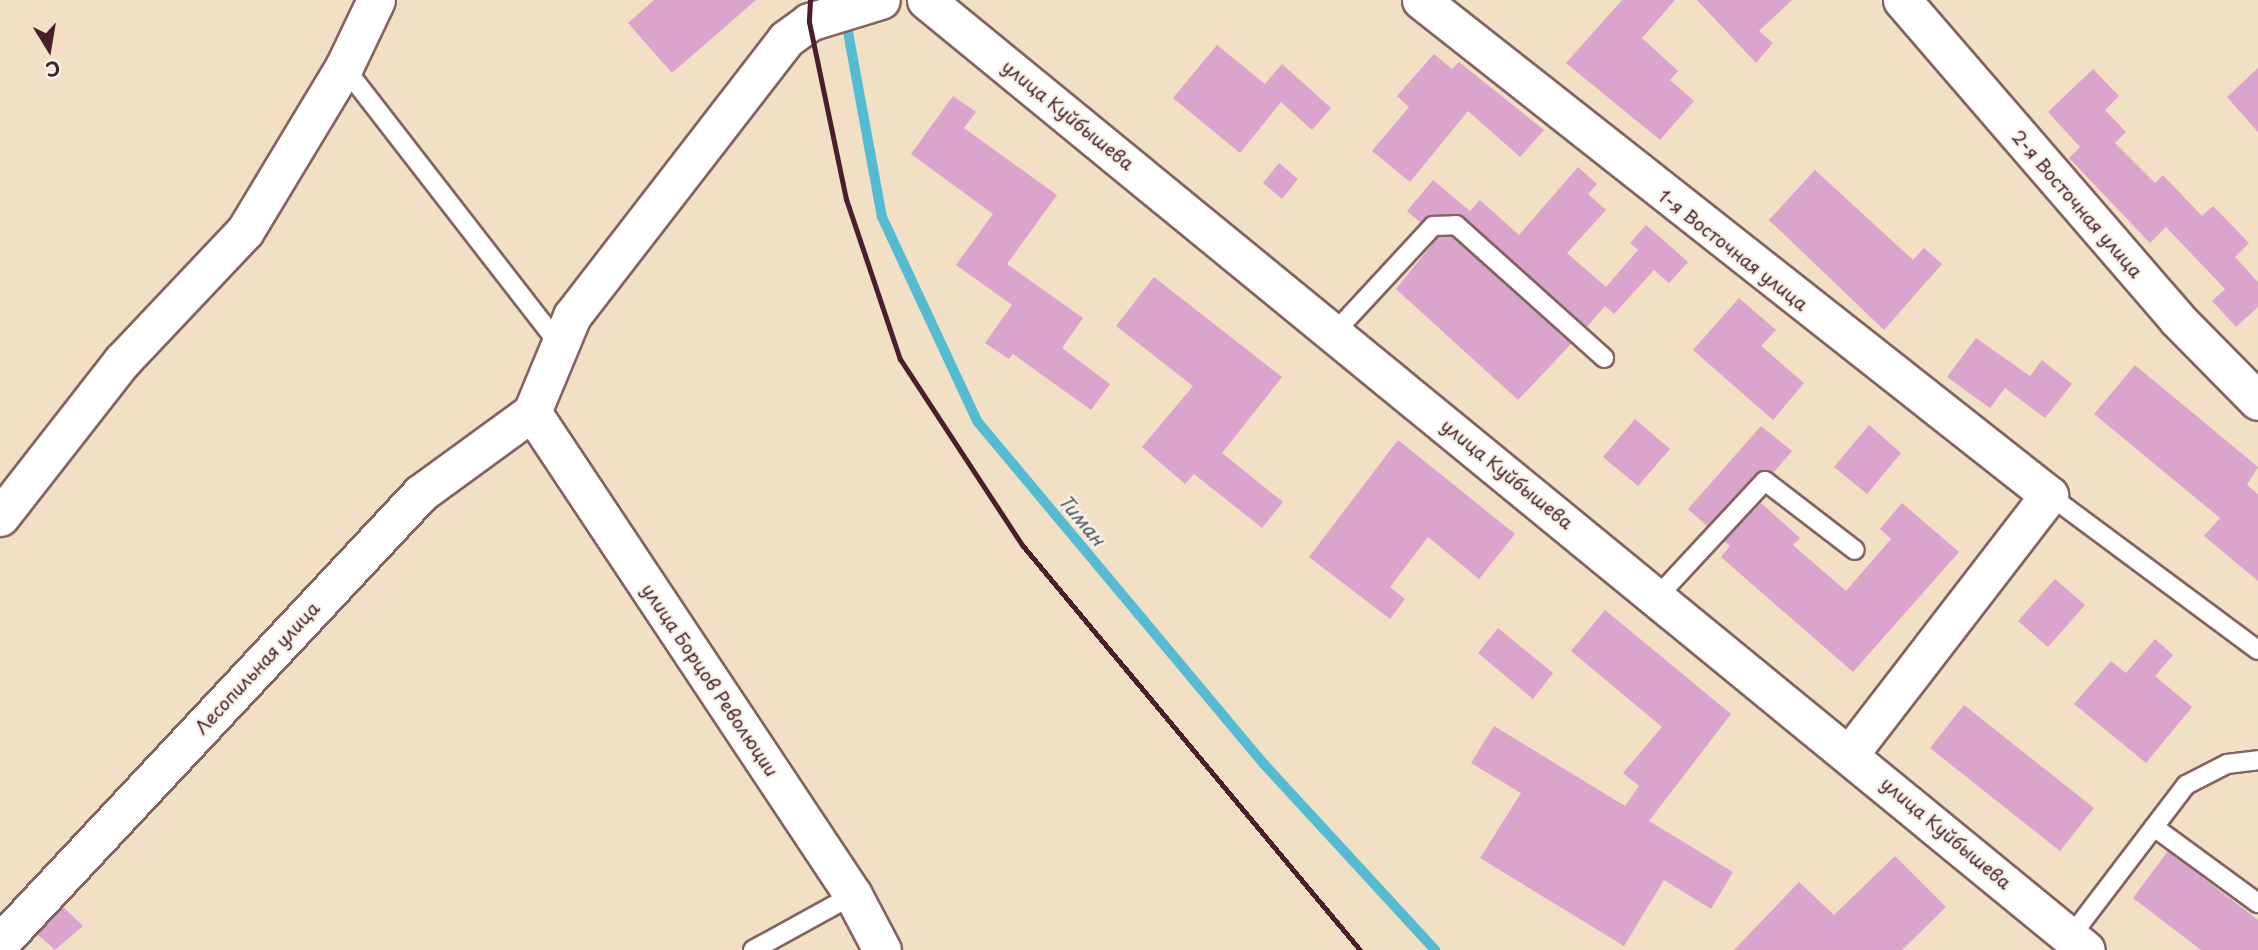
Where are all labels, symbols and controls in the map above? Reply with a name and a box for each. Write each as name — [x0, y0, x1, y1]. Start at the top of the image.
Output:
north arrow — [14, 14, 84, 84]
text: С — [43, 55, 63, 85]
street label: улица Куйбышева — [998, 55, 1138, 175]
street label: 2-я Восточная улица — [2007, 125, 2147, 283]
street label: 1-я Восточная улица — [1653, 184, 1813, 316]
street label: улица Куйбышева — [1437, 414, 1577, 534]
water label: Тиман — [1054, 490, 1110, 550]
street label: улица Борцов Революции — [637, 579, 783, 781]
street label: Лесопильная улица — [190, 597, 324, 739]
street label: улица Куйбышева — [1876, 772, 2016, 894]

